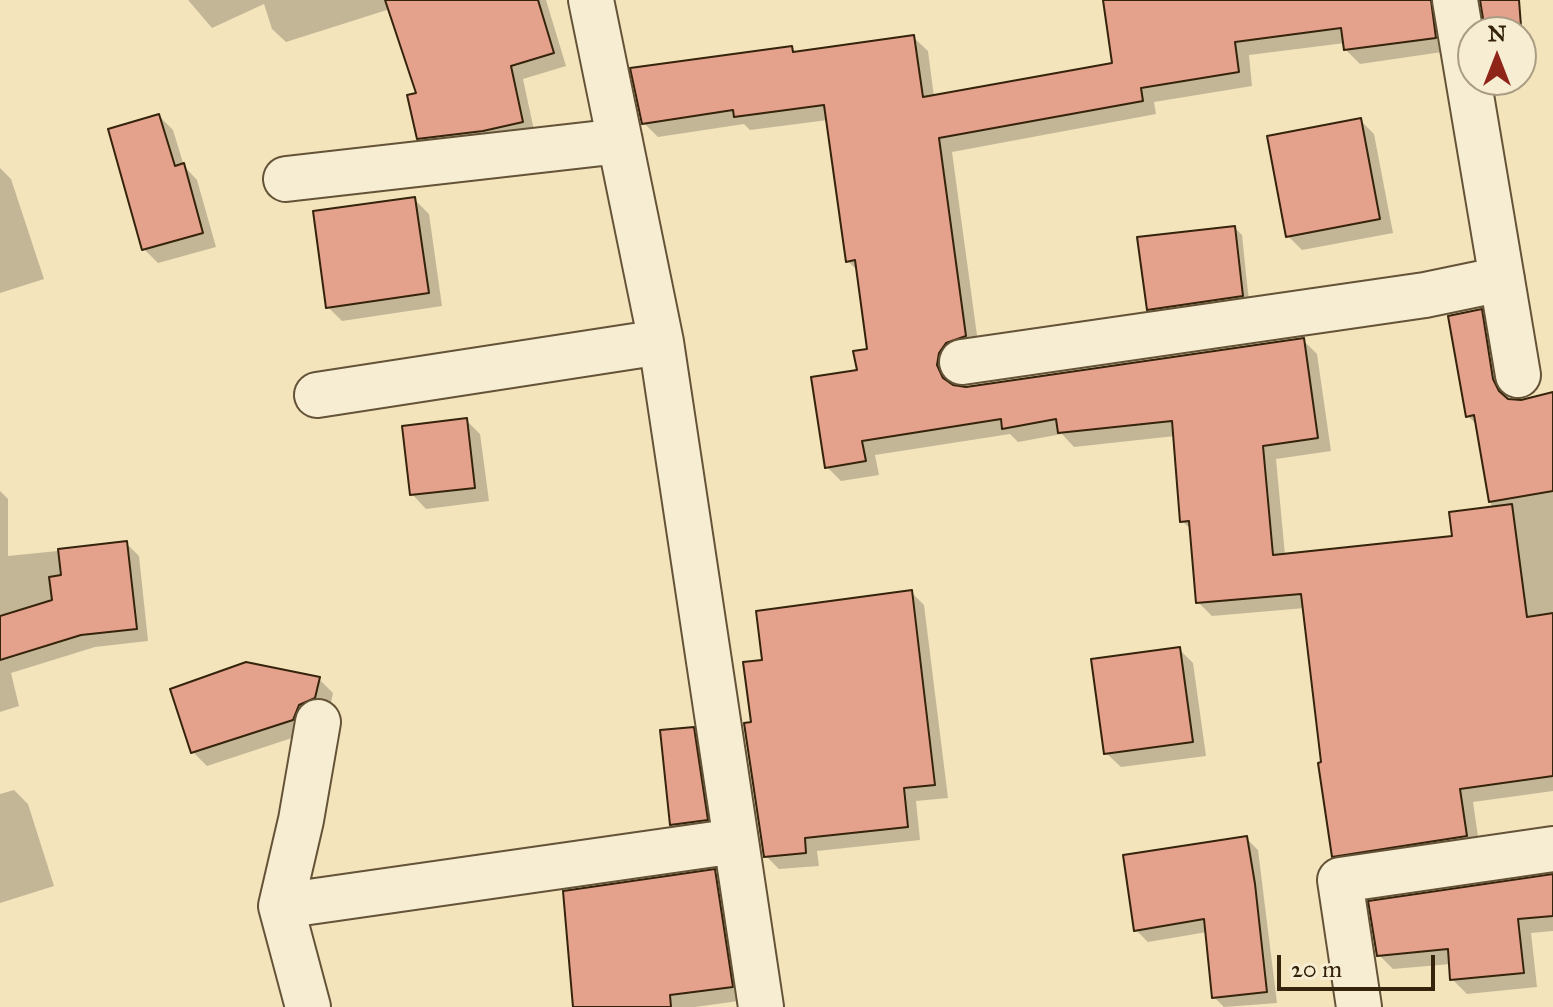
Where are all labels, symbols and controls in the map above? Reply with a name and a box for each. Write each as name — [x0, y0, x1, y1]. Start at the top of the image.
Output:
north arrow — [1457, 16, 1537, 96]
text: N — [1488, 20, 1506, 47]
scale bar — [1281, 939, 1439, 989]
text: 20 m — [1291, 954, 1342, 984]

